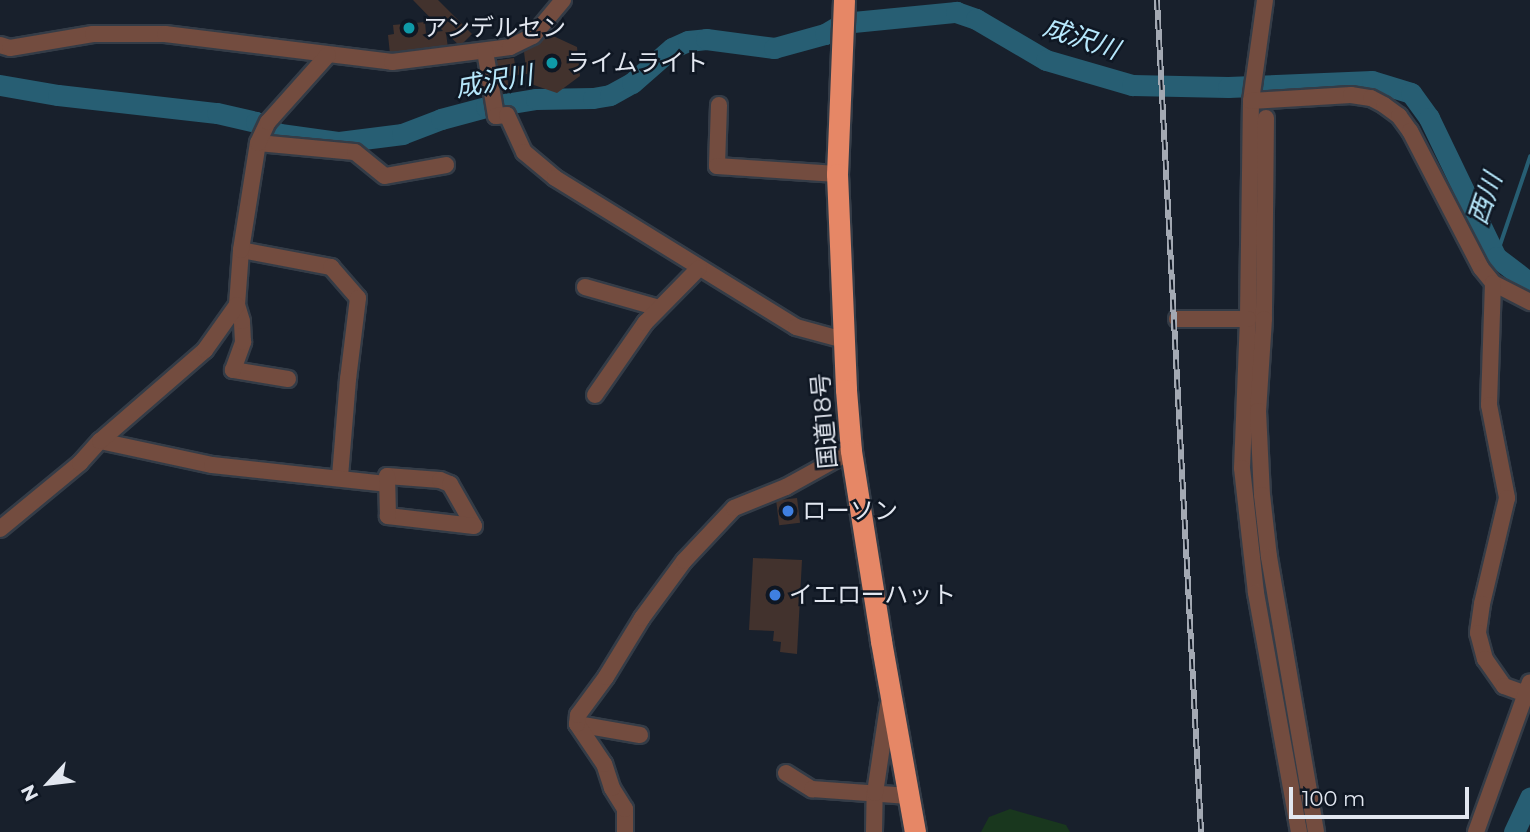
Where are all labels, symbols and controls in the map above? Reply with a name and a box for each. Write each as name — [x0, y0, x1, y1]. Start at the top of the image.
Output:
water label: 成沢川 — [1039, 12, 1123, 66]
place label: アンデルセン — [423, 14, 567, 42]
marker: アンデルセン — [401, 20, 417, 36]
place label: ライムライト — [566, 49, 710, 77]
marker: ライムライト — [544, 55, 560, 71]
water label: 成沢川 — [453, 60, 535, 104]
water label: 西川 — [1463, 169, 1509, 229]
street label: 国道18号 — [805, 372, 843, 470]
place label: ローソン — [802, 497, 898, 525]
marker: ローソン — [780, 503, 796, 519]
place label: イエローハット — [789, 581, 957, 609]
marker: イエローハット — [767, 587, 783, 603]
north arrow — [14, 748, 84, 818]
scale bar — [1292, 772, 1472, 816]
text: N — [16, 781, 44, 805]
text: 100 m — [1302, 786, 1365, 811]

